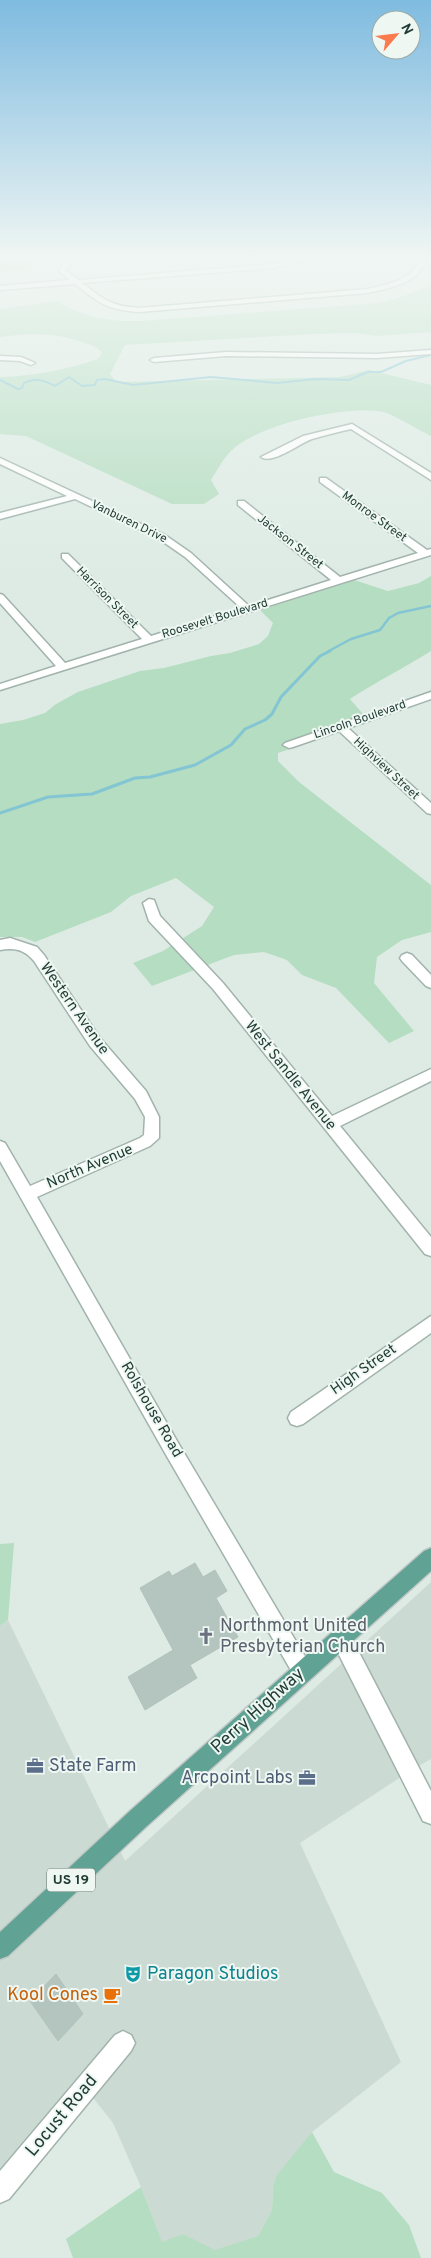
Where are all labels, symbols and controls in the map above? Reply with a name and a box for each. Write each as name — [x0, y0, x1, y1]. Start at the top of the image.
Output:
north arrow — [371, 10, 421, 60]
text: N — [396, 21, 416, 38]
street label: Monroe Street — [338, 488, 410, 546]
street label: Vanburen Drive — [88, 497, 170, 547]
street label: Jackson Street — [254, 511, 326, 573]
street label: Harrison Street — [73, 564, 141, 632]
street label: Roosevelt Boulevard — [160, 595, 270, 643]
street label: Lincoln Boulevard — [312, 697, 408, 743]
street label: Highview Street — [349, 734, 423, 804]
street label: Western Avenue — [35, 959, 113, 1059]
street label: West Sandle Avenue — [240, 1017, 340, 1135]
street label: North Avenue — [44, 1140, 136, 1194]
street label: High Street — [327, 1340, 401, 1400]
street label: Rolshouse Road — [116, 1359, 186, 1461]
place label: Northmont United Presbyterian Church — [220, 1615, 385, 1659]
church icon: Northmont United Presbyterian Church — [196, 1626, 216, 1646]
street label: Perry Highway — [206, 1663, 310, 1759]
place label: State Farm — [49, 1755, 137, 1778]
office icon: State Farm — [25, 1756, 45, 1776]
place label: Arcpoint Labs — [181, 1767, 293, 1790]
office icon: Arcpoint Labs — [297, 1768, 317, 1788]
road number: US 19 — [47, 1868, 95, 1892]
place label: Paragon Studios — [147, 1963, 278, 1986]
theatre icon: Paragon Studios — [123, 1964, 143, 1984]
place label: Kool Cones — [7, 1984, 98, 2007]
cafe icon: Kool Cones — [102, 1985, 122, 2005]
street label: Locust Road — [21, 2070, 103, 2162]

